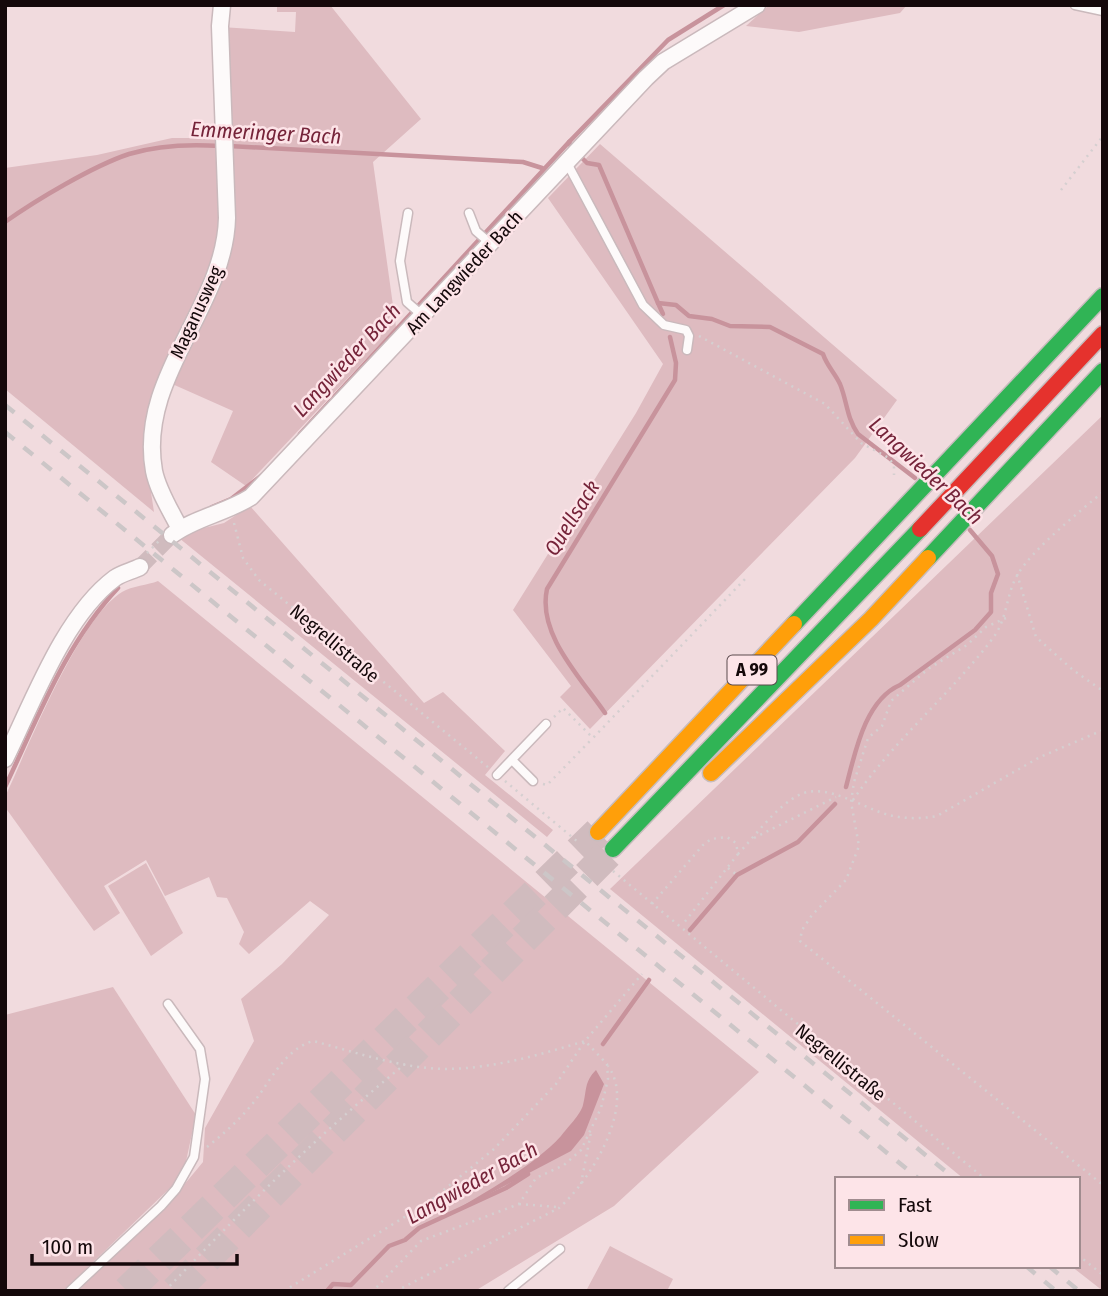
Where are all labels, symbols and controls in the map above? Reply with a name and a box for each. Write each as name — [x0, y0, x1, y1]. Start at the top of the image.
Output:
water label: Emmeringer Bach — [190, 116, 342, 150]
street label: Am Langwieder Bach — [401, 206, 528, 339]
street label: Maganusweg — [165, 262, 228, 362]
water label: Langwieder Bach — [288, 298, 406, 422]
water label: Langwieder Bach — [864, 412, 988, 530]
water label: Quellsack — [539, 475, 605, 561]
street label: Negrellistraße — [285, 599, 384, 687]
road number: A 99 — [728, 656, 776, 684]
street label: Negrellistraße — [791, 1019, 890, 1106]
water label: Langwieder Bach — [402, 1136, 542, 1230]
legend — [835, 1177, 1080, 1268]
text: Fast — [898, 1192, 932, 1218]
scale bar — [32, 1222, 236, 1266]
text: Slow — [898, 1227, 939, 1253]
text: 100 m — [42, 1234, 93, 1260]

